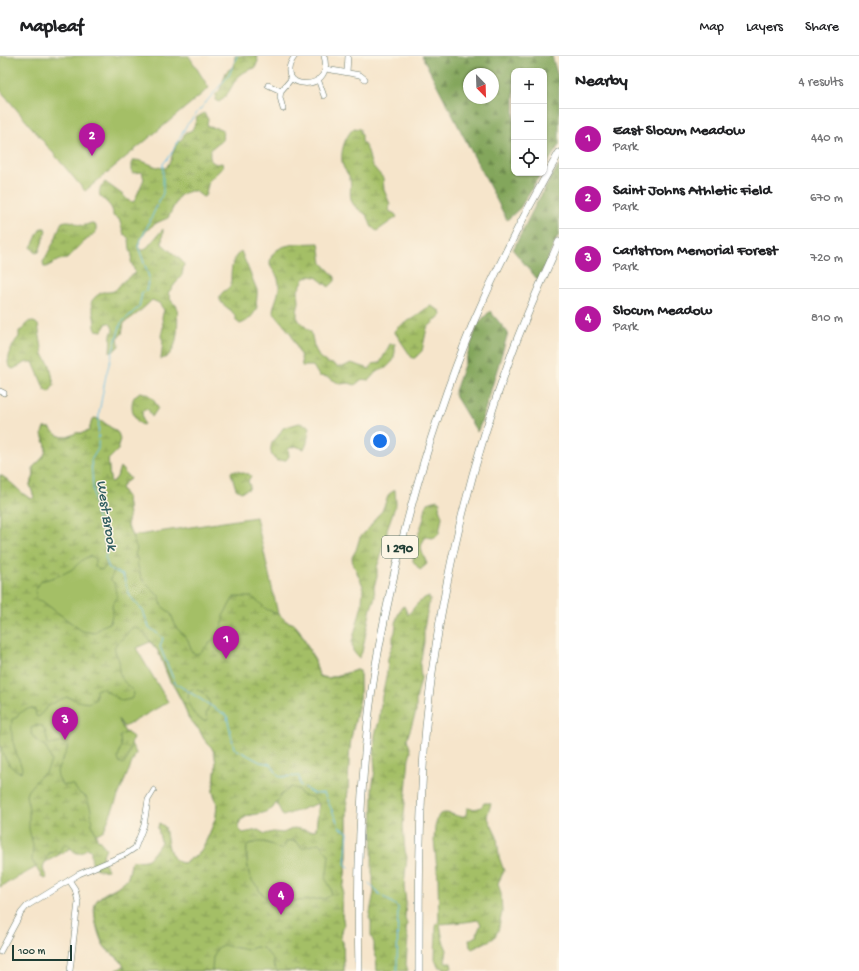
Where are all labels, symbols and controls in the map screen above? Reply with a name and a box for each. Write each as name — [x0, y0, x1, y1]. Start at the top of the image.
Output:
text: Mapleaf — [20, 16, 83, 39]
text: Map — [700, 19, 724, 36]
text: Layers — [746, 19, 783, 36]
text: Share — [805, 19, 839, 36]
north arrow — [463, 68, 499, 104]
map controls — [511, 68, 547, 176]
button: + — [511, 68, 547, 104]
text: Nearby — [575, 72, 628, 92]
text: 4 results — [799, 75, 843, 90]
button: − — [511, 104, 547, 140]
text: East Slocum Meadow — [613, 122, 745, 140]
pin: 2 — [79, 123, 105, 156]
text: 1 — [585, 131, 591, 146]
text: 440 m — [811, 131, 843, 146]
button: locate — [511, 140, 547, 176]
text: Park — [613, 140, 638, 155]
text: Saint Johns Athletic Field — [613, 182, 771, 200]
text: 2 — [585, 191, 591, 206]
text: 670 m — [810, 191, 843, 206]
text: Park — [613, 200, 638, 215]
text: Carlstrom Memorial Forest — [613, 242, 778, 260]
text: 3 — [585, 251, 591, 266]
text: 720 m — [810, 251, 843, 266]
text: Park — [613, 260, 638, 275]
text: Slocum Meadow — [613, 302, 712, 320]
text: 4 — [585, 311, 591, 326]
text: 810 m — [811, 311, 843, 326]
text: Park — [613, 320, 638, 335]
your location — [370, 431, 390, 451]
water label: West Brook — [92, 479, 121, 553]
road number: I 290 — [382, 536, 418, 558]
pin: 1 — [213, 626, 239, 659]
pin: 3 — [52, 707, 78, 740]
pin: 4 — [268, 882, 294, 915]
scale bar — [12, 943, 72, 962]
text: 100 m — [18, 946, 45, 958]

